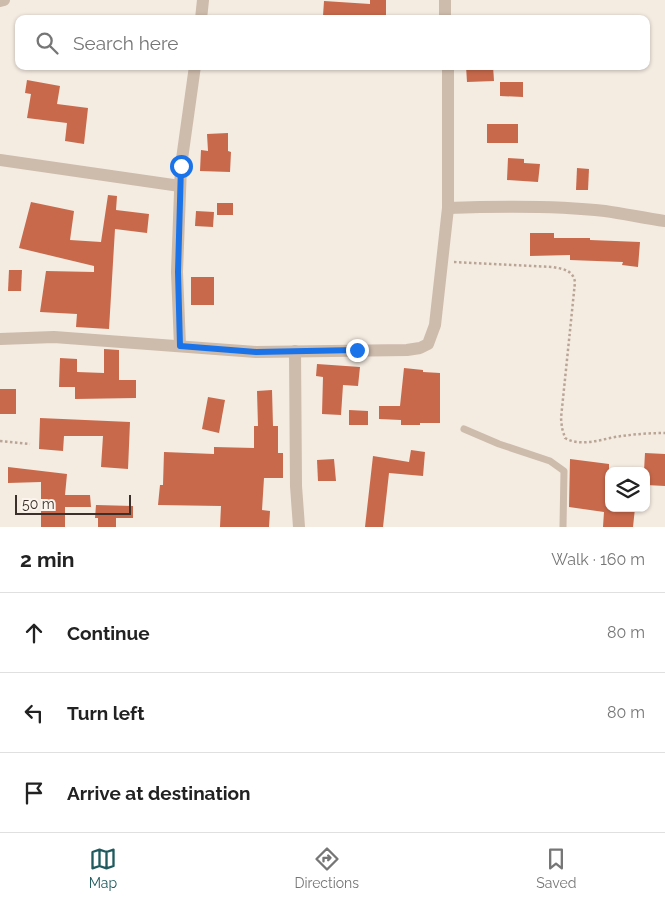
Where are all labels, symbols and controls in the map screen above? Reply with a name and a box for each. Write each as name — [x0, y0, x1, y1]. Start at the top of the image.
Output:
search box — [15, 15, 650, 70]
icon: search — [33, 29, 61, 57]
text: Search here — [73, 32, 179, 54]
route start — [170, 155, 193, 178]
route end — [346, 339, 369, 362]
map controls — [605, 467, 650, 512]
button: layers — [605, 467, 650, 512]
scale bar — [15, 492, 131, 515]
text: 50 m — [22, 496, 55, 512]
text: 2 min — [20, 547, 74, 572]
text: Walk · 160 m — [551, 550, 645, 569]
icon: ahead — [20, 619, 48, 647]
text: Continue — [67, 622, 150, 644]
text: 80 m — [607, 623, 645, 642]
icon: left — [20, 699, 48, 727]
text: Turn left — [67, 702, 144, 724]
text: 80 m — [607, 703, 645, 722]
icon: arrive — [20, 779, 48, 807]
text: Arrive at destination — [67, 782, 251, 804]
tab: Map — [89, 845, 117, 891]
tab: Directions — [294, 845, 359, 891]
tab: Saved — [536, 845, 576, 891]

